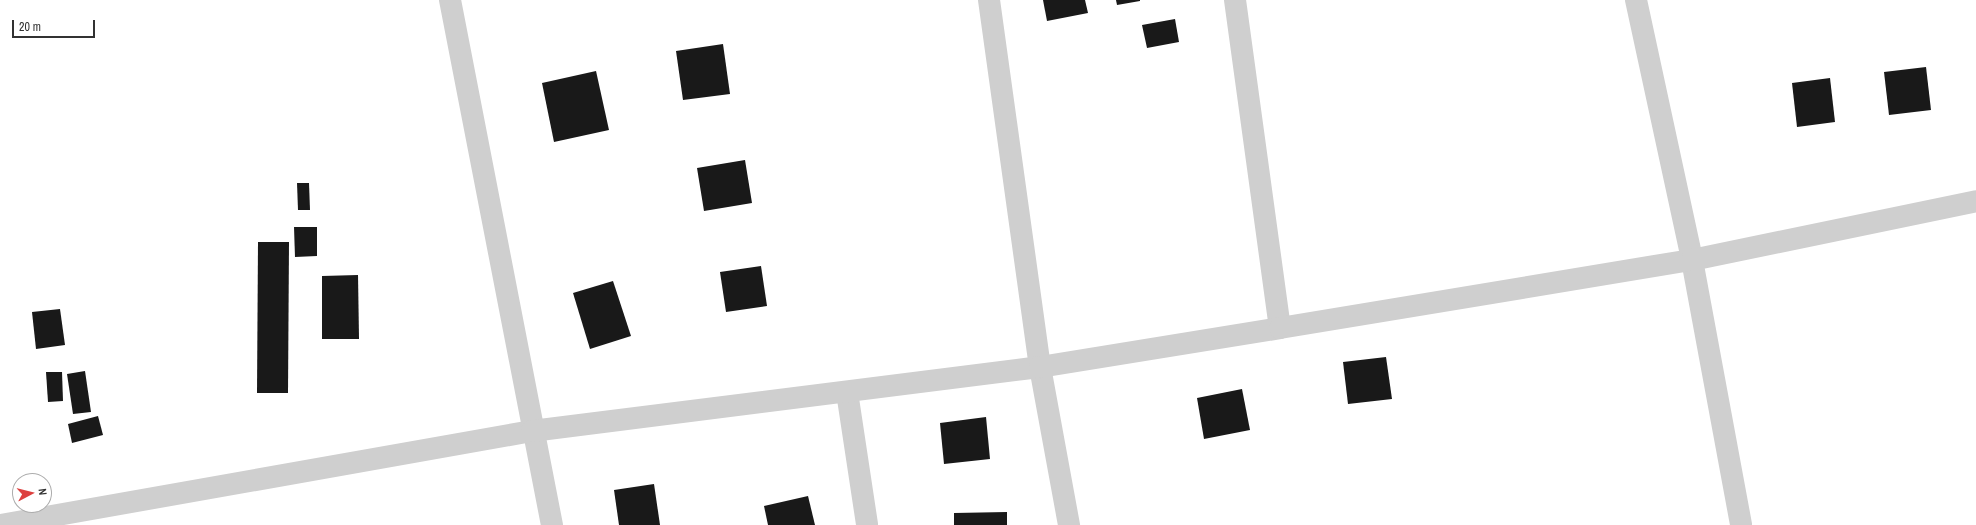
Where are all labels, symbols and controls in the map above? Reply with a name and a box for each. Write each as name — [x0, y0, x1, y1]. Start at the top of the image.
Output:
scale bar — [14, 12, 97, 38]
text: 20 m — [19, 19, 41, 35]
north arrow — [12, 473, 52, 513]
text: N — [36, 488, 50, 496]

